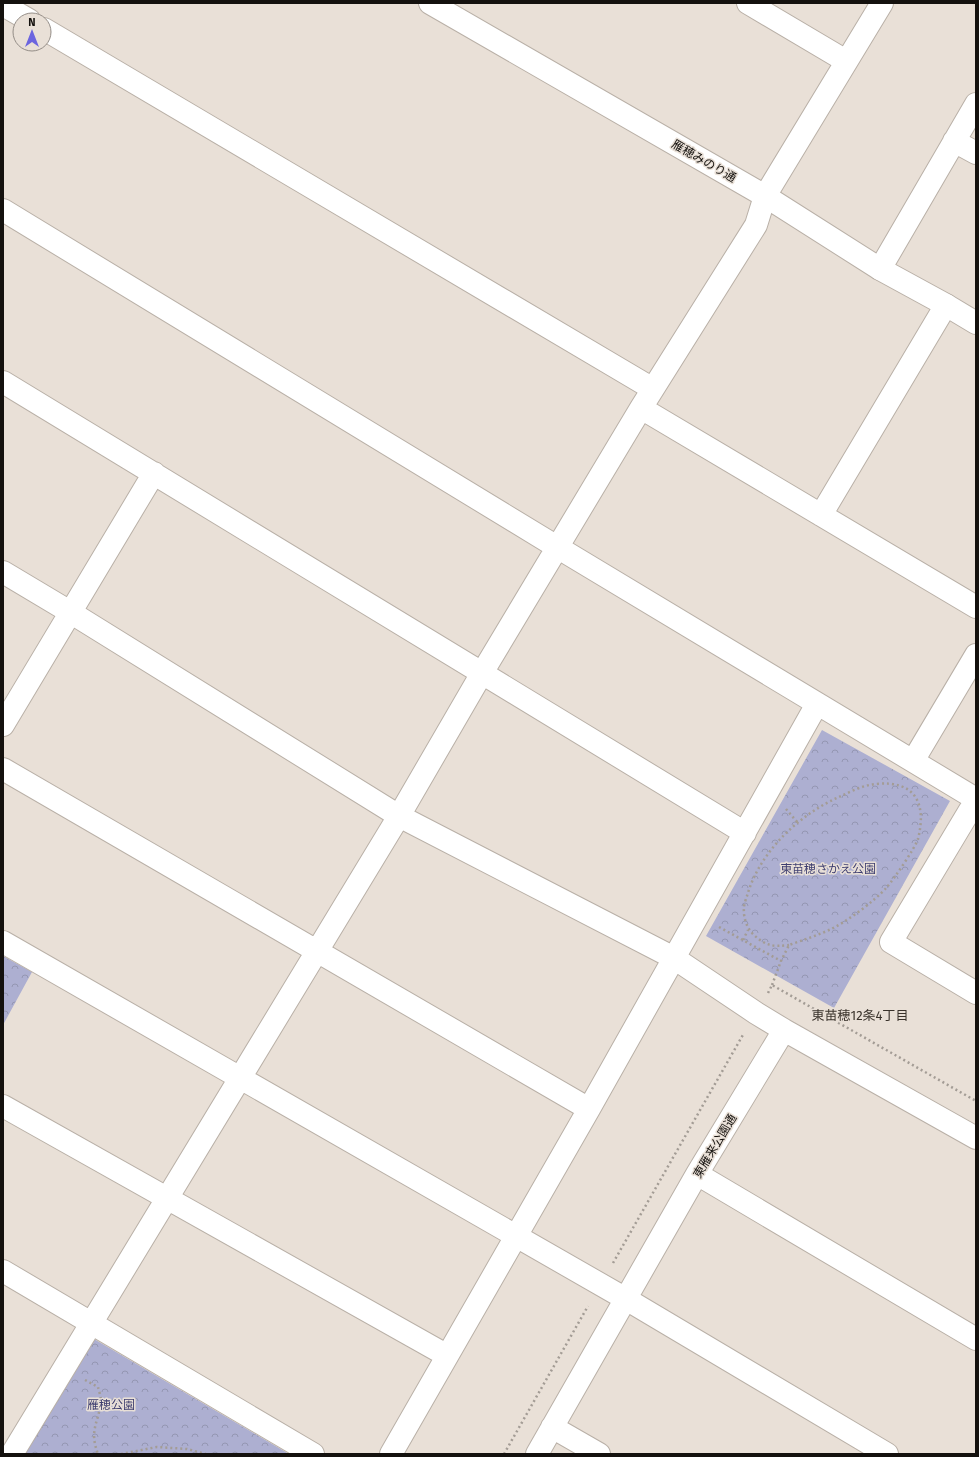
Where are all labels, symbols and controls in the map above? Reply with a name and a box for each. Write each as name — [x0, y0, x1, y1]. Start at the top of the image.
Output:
north arrow — [12, 12, 52, 52]
text: N — [28, 16, 36, 29]
street label: 雁穂みのり通 — [669, 137, 739, 185]
park label: 東苗穂さかえ公園 — [780, 862, 876, 876]
district label: 東苗穂12条4丁目 — [812, 1008, 908, 1023]
street label: 東雁来公園通 — [690, 1112, 740, 1180]
park label: 雁穂公園 — [87, 1398, 135, 1412]

